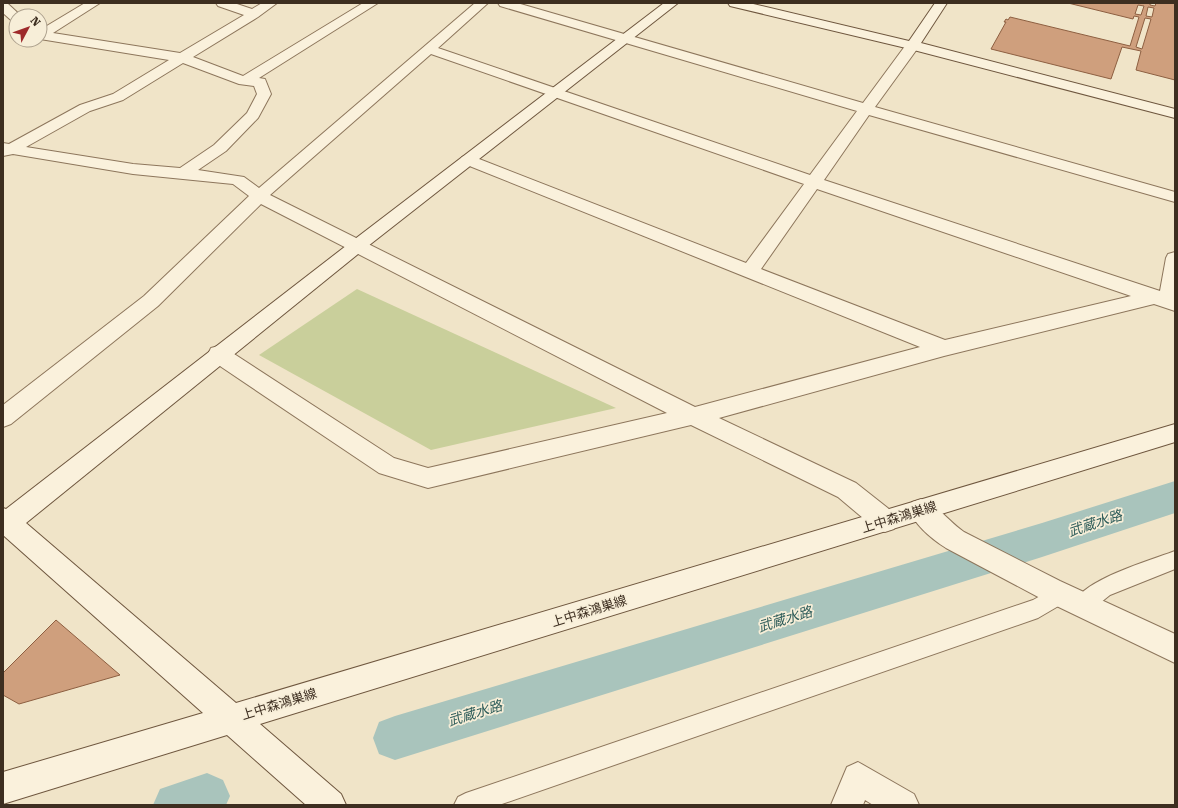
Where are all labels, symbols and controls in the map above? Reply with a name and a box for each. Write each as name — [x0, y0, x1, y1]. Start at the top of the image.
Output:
north arrow — [8, 8, 48, 48]
text: N — [27, 14, 43, 30]
street label: 上中森鴻巣線 — [860, 498, 938, 536]
water label: 武蔵水路 — [1066, 506, 1125, 539]
street label: 上中森鴻巣線 — [550, 592, 628, 630]
water label: 武蔵水路 — [756, 603, 815, 635]
street label: 上中森鴻巣線 — [240, 685, 318, 723]
water label: 武蔵水路 — [446, 697, 505, 729]

